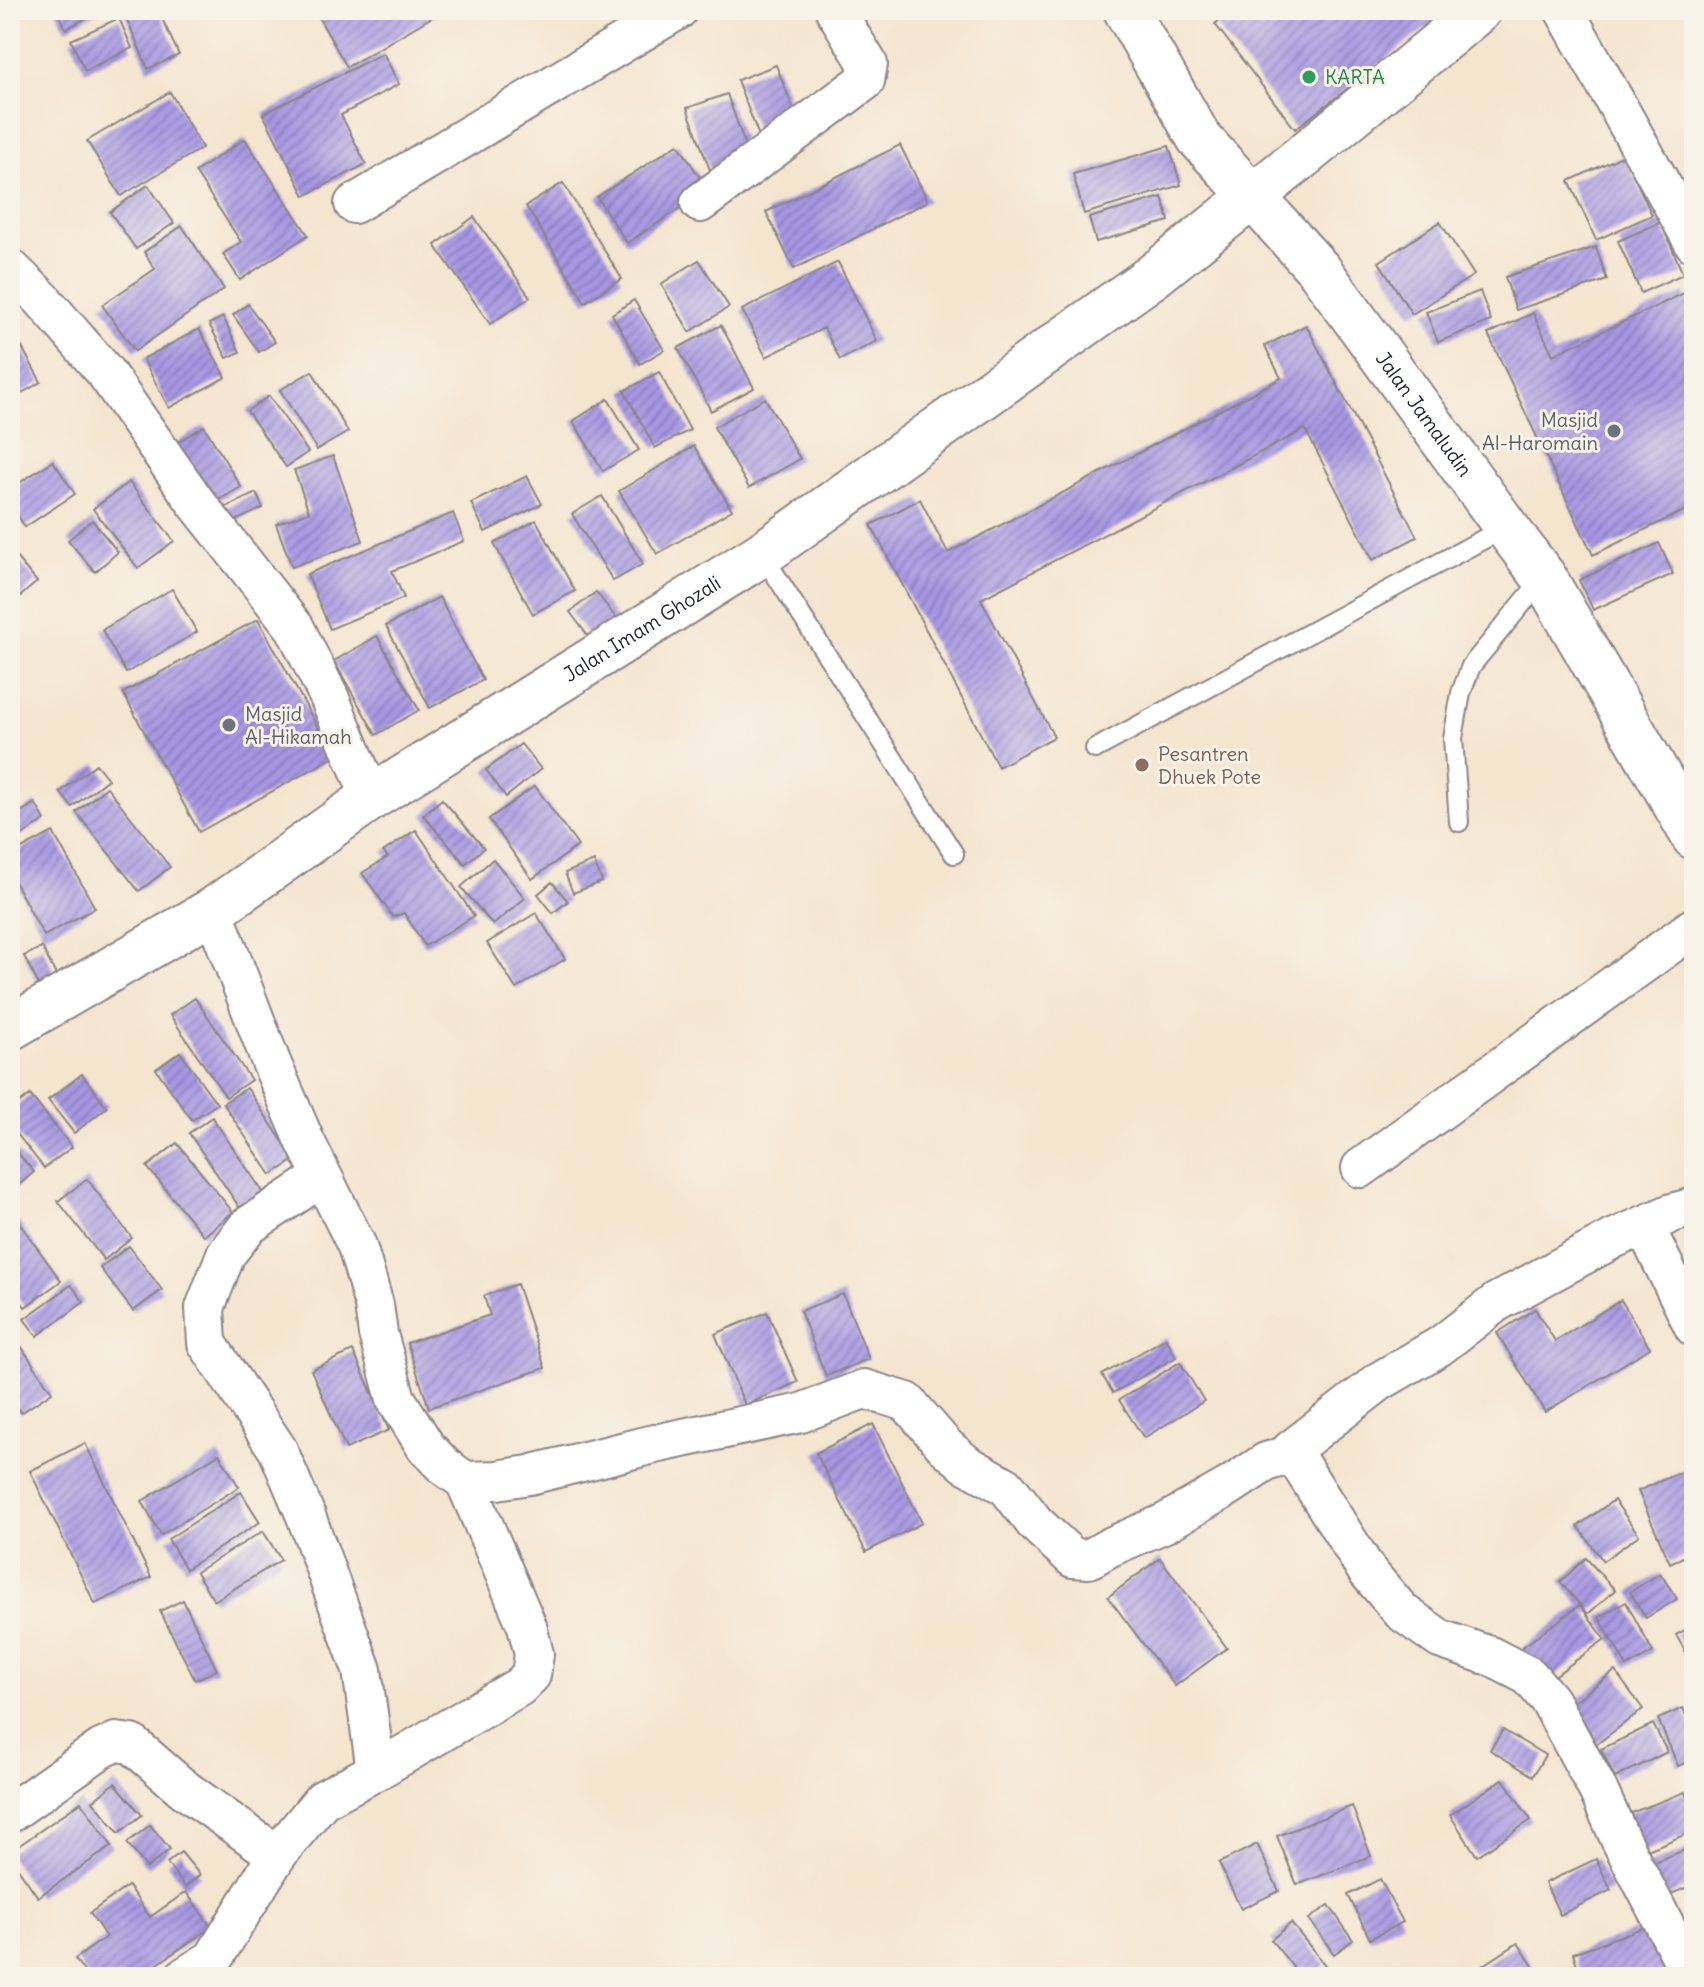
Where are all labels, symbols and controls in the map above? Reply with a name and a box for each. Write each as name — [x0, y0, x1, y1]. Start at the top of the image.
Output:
place label: KARTA — [1325, 64, 1385, 89]
marker: KARTA — [1300, 68, 1318, 86]
street label: Jalan Jamaludin — [1371, 346, 1478, 481]
place label: Masjid Al-Haromain — [1482, 407, 1598, 455]
marker: Masjid Al-Haromain — [1605, 422, 1623, 440]
street label: Jalan Imam Ghozali — [559, 570, 725, 687]
place label: Masjid Al-Hikamah — [245, 701, 352, 749]
marker: Masjid Al-Hikamah — [220, 716, 238, 734]
place label: Pesantren Dhuek Pote — [1158, 741, 1261, 789]
marker: Pesantren Dhuek Pote — [1133, 756, 1151, 774]

